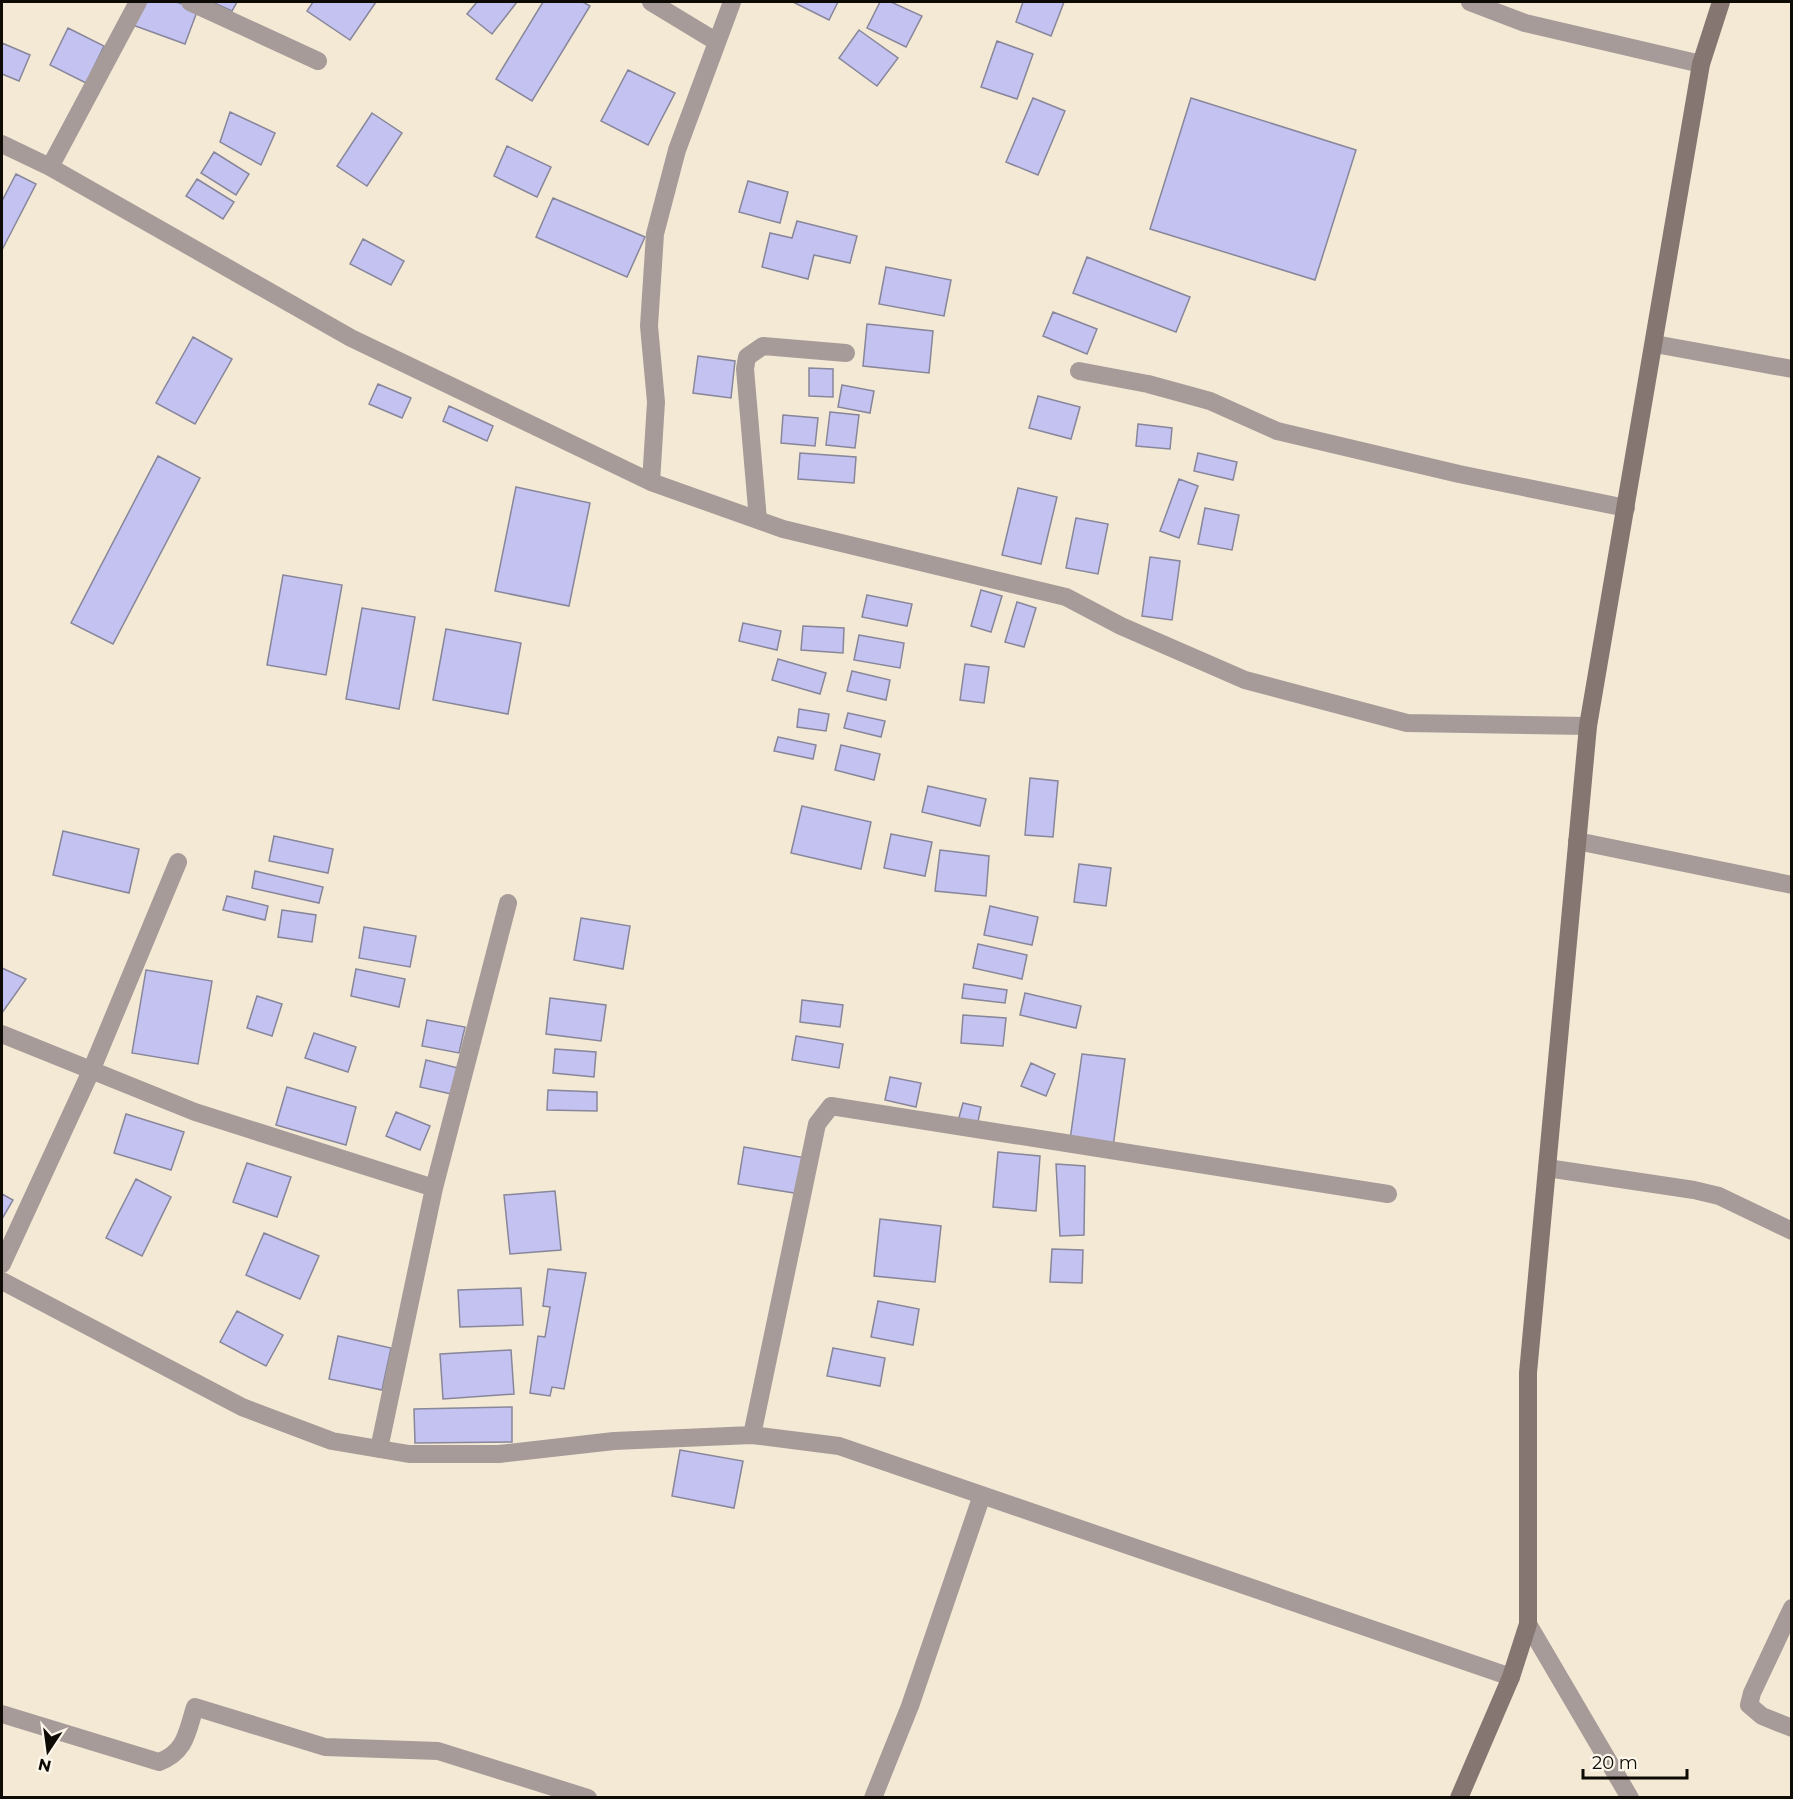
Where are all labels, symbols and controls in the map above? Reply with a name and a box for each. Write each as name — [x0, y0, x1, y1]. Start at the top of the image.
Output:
north arrow — [18, 1721, 78, 1781]
scale bar — [1583, 1742, 1686, 1780]
text: 20 m — [1592, 1752, 1638, 1774]
text: N — [36, 1754, 53, 1776]

